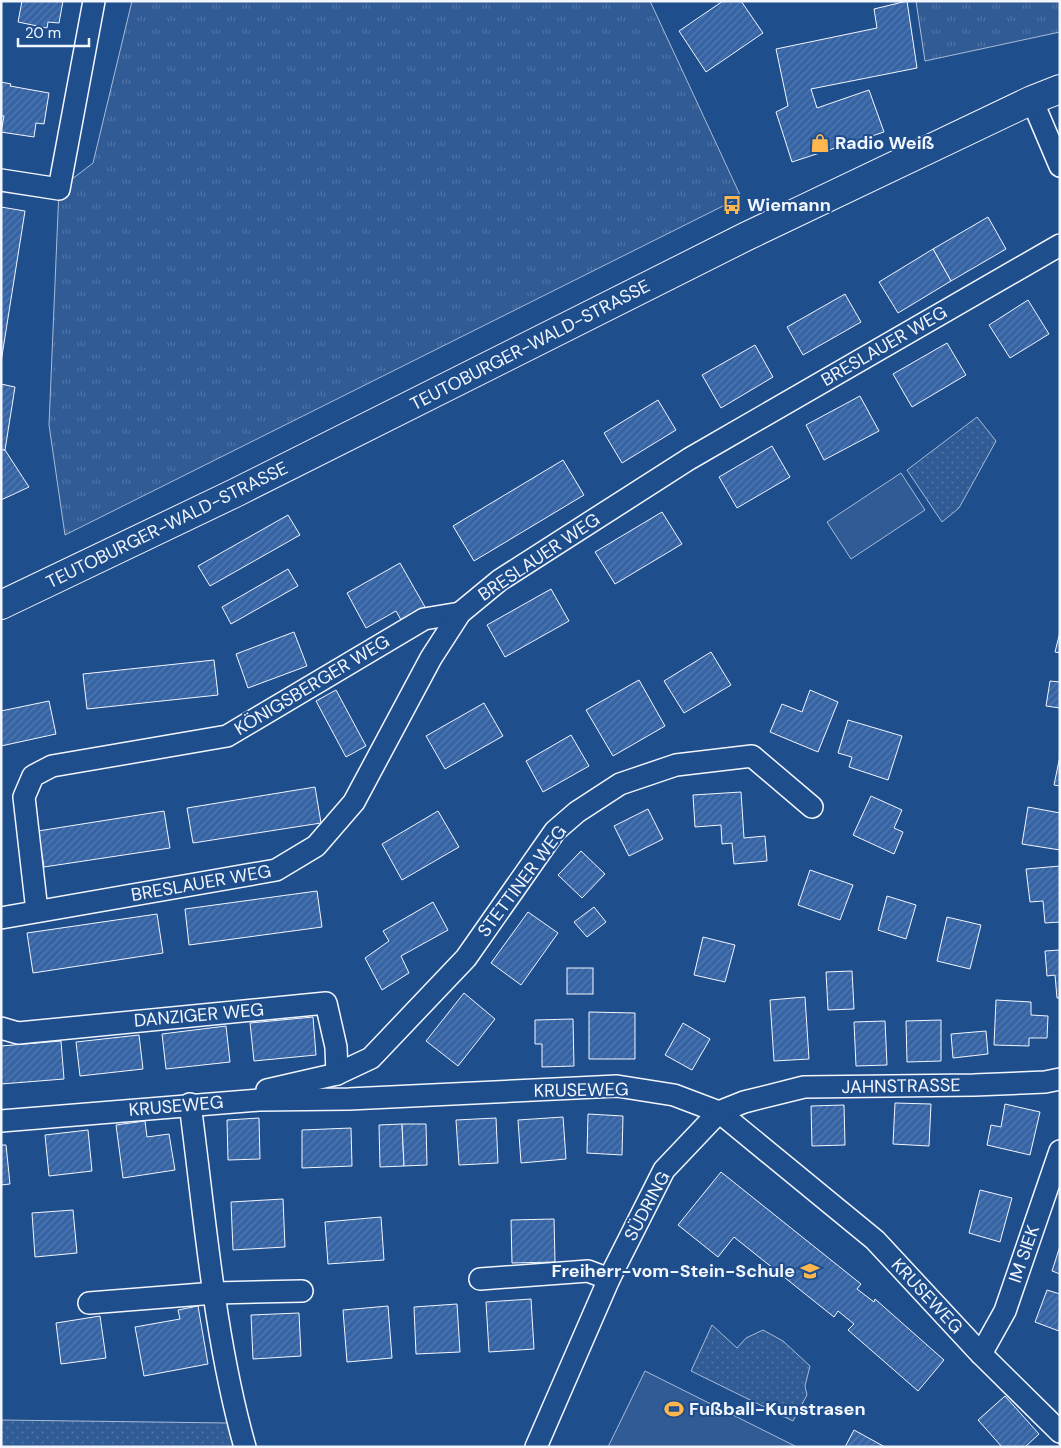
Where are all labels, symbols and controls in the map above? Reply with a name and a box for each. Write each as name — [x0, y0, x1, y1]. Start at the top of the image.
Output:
scale bar — [18, 15, 89, 47]
text: 20 m — [25, 23, 61, 43]
place label: Radio Weiß — [835, 131, 935, 155]
shop icon: Radio Weiß — [809, 132, 831, 154]
place label: Wiemann — [747, 193, 831, 217]
bus stop icon: Wiemann — [721, 194, 743, 216]
street label: TEUTOBURGER-WALD-STRASSE — [406, 274, 654, 416]
street label: BRESLAUER WEG — [817, 300, 951, 392]
street label: TEUTOBURGER-WALD-STRASSE — [42, 456, 292, 594]
street label: BRESLAUER WEG — [474, 507, 604, 607]
street label: KÖNIGSBERGER WEG — [230, 629, 394, 741]
street label: STETTINER WEG — [472, 820, 572, 942]
street label: BRESLAUER WEG — [129, 859, 273, 907]
street label: DANZIGER WEG — [133, 997, 265, 1033]
street label: JAHNSTRASSE — [841, 1073, 961, 1099]
street label: KRUSEWEG — [533, 1077, 629, 1103]
street label: KRUSEWEG — [128, 1090, 224, 1122]
street label: SÜDRING — [619, 1167, 675, 1245]
street label: IM SIEK — [1003, 1222, 1045, 1286]
street label: KRUSEWEG — [886, 1253, 968, 1339]
place label: Freiherr-vom-Stein-Schule — [552, 1259, 795, 1283]
school or university icon: Freiherr-vom-Stein-Schule — [799, 1260, 821, 1282]
place label: Fußball-Kunstrasen — [689, 1397, 866, 1421]
sports icon: Fußball-Kunstrasen — [663, 1398, 685, 1420]

